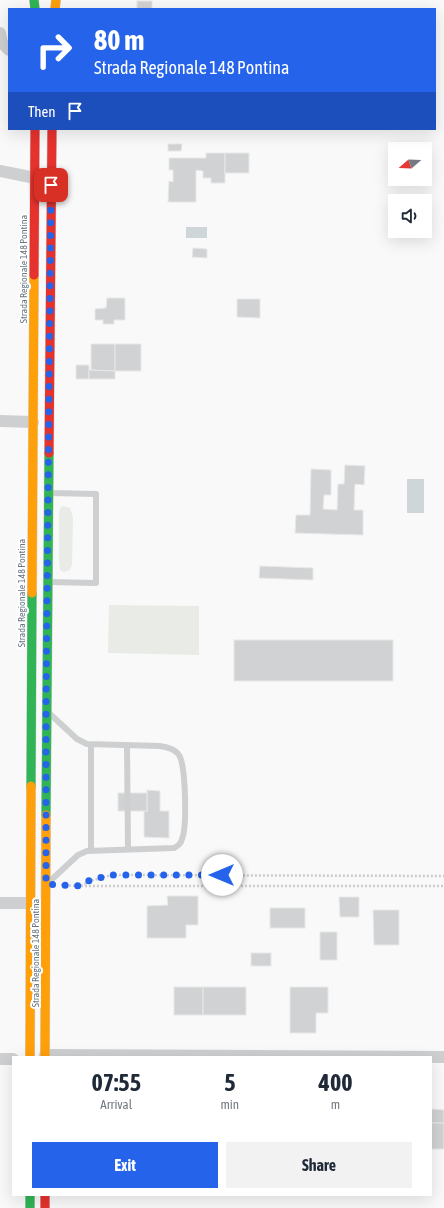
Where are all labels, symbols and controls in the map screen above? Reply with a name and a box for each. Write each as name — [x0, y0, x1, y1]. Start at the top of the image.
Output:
icon: right — [28, 24, 80, 76]
text: 80 m — [94, 24, 144, 56]
text: Strada Regionale 148 Pontina — [94, 57, 289, 78]
icon: arrive — [64, 100, 86, 122]
text: Then — [28, 103, 56, 120]
north arrow — [388, 142, 432, 186]
map controls — [388, 142, 432, 238]
pin — [34, 168, 68, 202]
icon: arrive — [40, 174, 62, 196]
button: sound — [388, 194, 432, 238]
street label: Strada Regionale 148 Pontina — [18, 214, 29, 323]
street label: Strada Regionale 148 Pontina — [16, 538, 27, 647]
position arrow — [201, 854, 243, 896]
street label: Strada Regionale 148 Pontina — [30, 898, 41, 1007]
text: 07:55 — [92, 1069, 141, 1096]
text: 5 — [224, 1069, 235, 1096]
text: 400 — [319, 1069, 352, 1096]
text: Arrival — [100, 1097, 132, 1112]
text: min — [220, 1097, 239, 1112]
text: m — [331, 1097, 340, 1112]
button: Exit — [32, 1142, 218, 1188]
button: Share — [226, 1142, 412, 1188]

